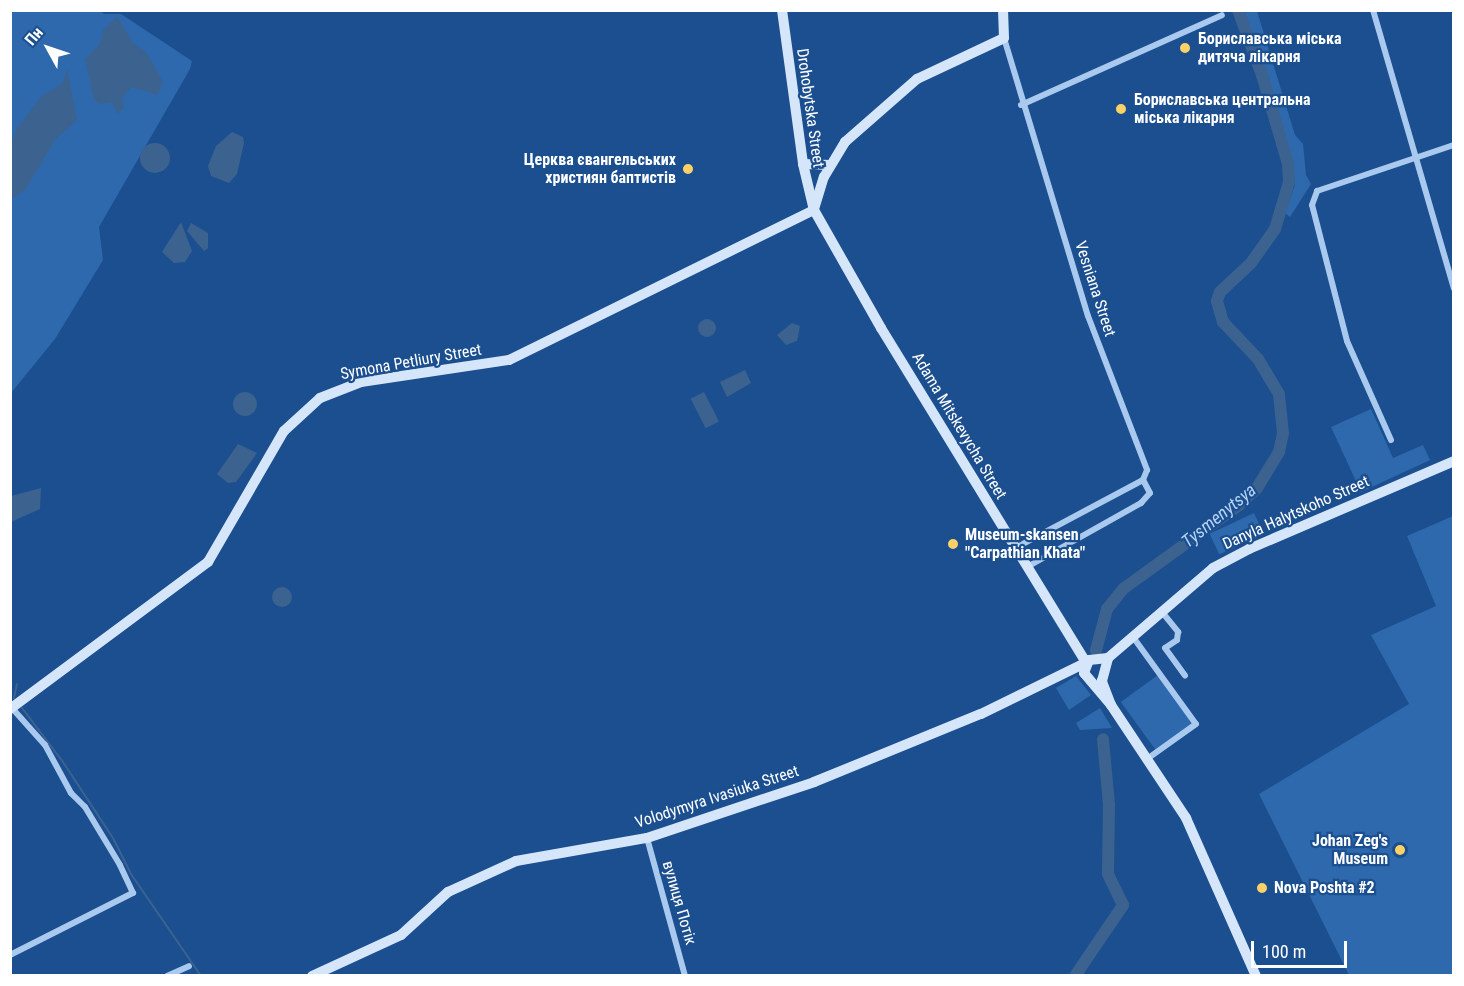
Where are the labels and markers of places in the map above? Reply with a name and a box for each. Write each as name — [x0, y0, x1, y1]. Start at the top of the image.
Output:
place label: Бориславська міська дитяча лікарня — [1198, 29, 1342, 67]
marker: Бориславська міська дитяча лікарня — [1176, 39, 1194, 57]
place label: Бориславська центральна міська лікарня — [1134, 90, 1310, 128]
marker: Бориславська центральна міська лікарня — [1112, 100, 1130, 118]
place label: Церква євангельських християн баптистів — [524, 150, 676, 188]
marker: Церква євангельських християн баптистів — [681, 162, 695, 176]
place label: Museum-skansen "Carpathian Khata" — [965, 525, 1085, 563]
marker: Museum-skansen "Carpathian Khata" — [946, 537, 960, 551]
place label: Johan Zeg's Museum — [1312, 831, 1388, 869]
marker: Johan Zeg's Museum — [1393, 843, 1407, 857]
place label: Nova Poshta #2 — [1274, 878, 1375, 898]
marker: Nova Poshta #2 — [1255, 881, 1269, 895]

